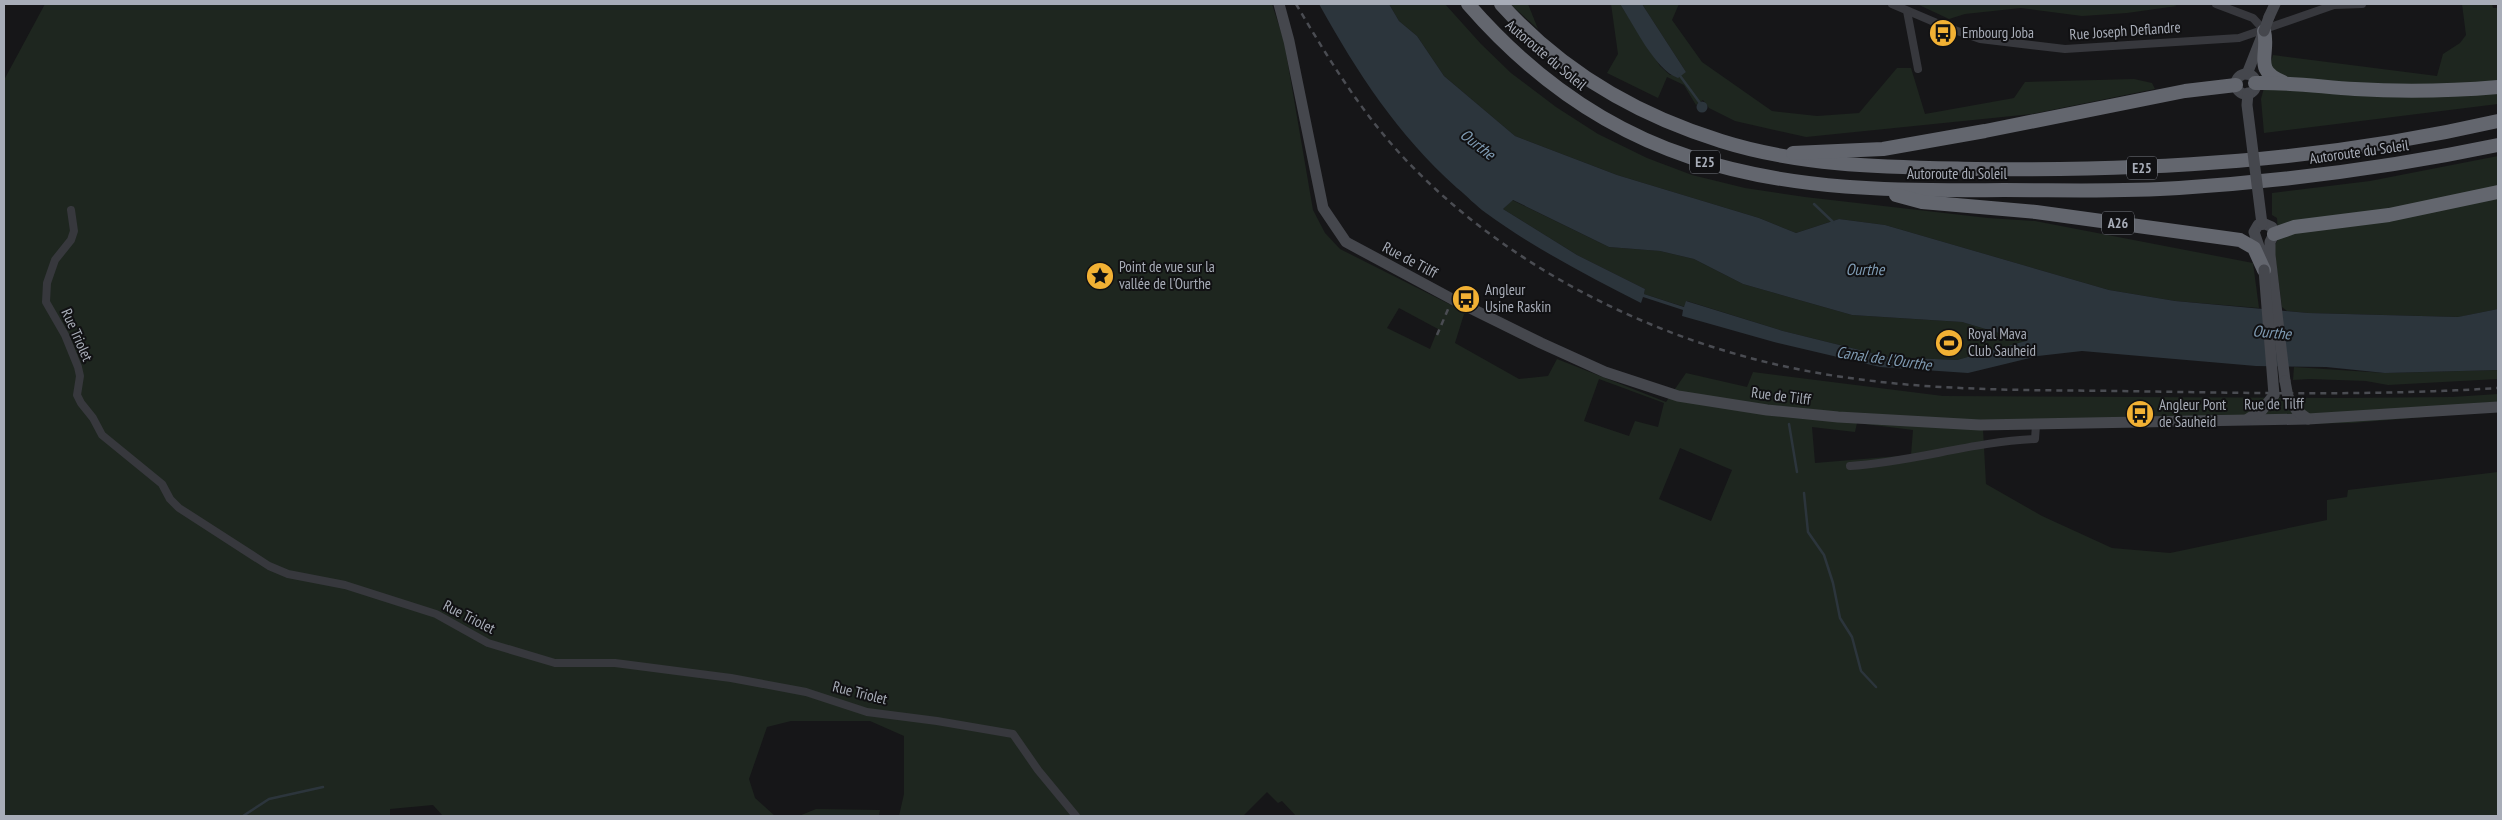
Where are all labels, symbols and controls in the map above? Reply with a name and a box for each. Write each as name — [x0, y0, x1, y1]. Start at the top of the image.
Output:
street label: Autoroute du Soleil — [1502, 15, 1591, 94]
street label: Rue Joseph Deflandre — [2069, 17, 2181, 44]
bus stop icon: Embourg Joba — [1928, 18, 1958, 48]
place label: Embourg Joba — [1962, 23, 2034, 42]
water label: Ourthe — [1457, 124, 1500, 165]
street label: Autoroute du Soleil — [2308, 135, 2410, 168]
road number: E25 — [1690, 150, 1720, 173]
road number: E25 — [2127, 156, 2157, 180]
street label: Autoroute du Soleil — [1907, 164, 2008, 183]
road number: A26 — [2102, 212, 2134, 234]
street label: Rue de Tilff — [1379, 237, 1442, 283]
place label: Point de vue sur la vallée de l'Ourthe — [1119, 257, 1215, 293]
water label: Ourthe — [1846, 259, 1886, 279]
place icon: Point de vue sur la vallée de l'Ourthe — [1085, 261, 1115, 291]
place label: Angleur Usine Raskin — [1485, 280, 1551, 316]
bus stop icon: Angleur Usine Raskin — [1451, 284, 1481, 314]
street label: Rue Triolet — [57, 305, 97, 364]
water label: Ourthe — [2252, 320, 2293, 344]
place label: Royal Mava Club Sauheid — [1968, 324, 2036, 360]
sports icon: Royal Mava Club Sauheid — [1934, 328, 1964, 358]
water label: Canal de l'Ourthe — [1835, 341, 1934, 375]
street label: Rue de Tilff — [1750, 382, 1813, 409]
street label: Rue de Tilff — [2244, 393, 2305, 414]
place label: Angleur Pont de Sauheid — [2159, 395, 2226, 431]
bus stop icon: Angleur Pont de Sauheid — [2125, 399, 2155, 429]
street label: Rue Triolet — [440, 595, 498, 638]
street label: Rue Triolet — [831, 677, 889, 708]

